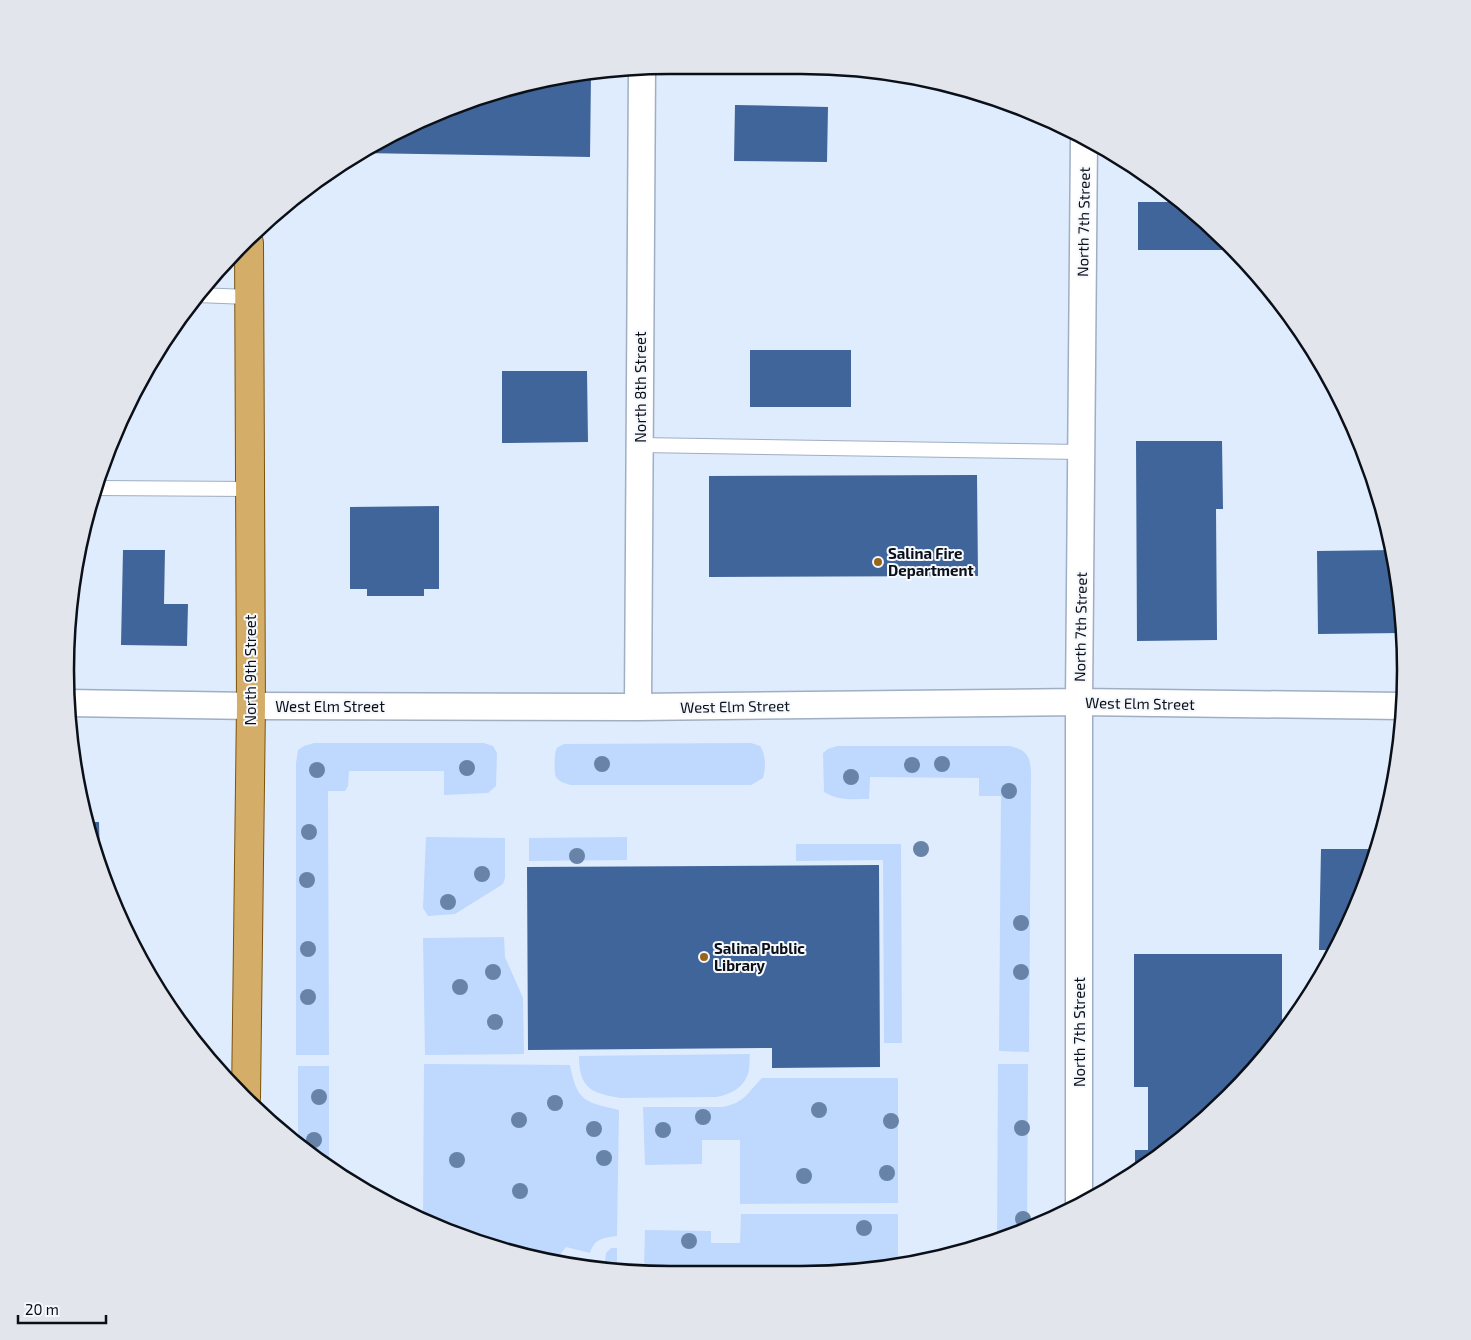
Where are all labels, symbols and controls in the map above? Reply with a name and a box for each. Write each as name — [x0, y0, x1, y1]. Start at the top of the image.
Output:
street label: North 7th Street — [1073, 167, 1093, 277]
street label: North 8th Street — [631, 331, 649, 443]
place label: Salina Fire Department — [888, 544, 974, 579]
marker: Salina Fire Department — [872, 556, 884, 568]
street label: North 7th Street — [1070, 572, 1090, 682]
street label: North 9th Street — [241, 614, 259, 725]
street label: West Elm Street — [1085, 693, 1195, 713]
street label: West Elm Street — [680, 696, 790, 716]
street label: West Elm Street — [275, 697, 385, 715]
place label: Salina Public Library — [714, 939, 805, 975]
marker: Salina Public Library — [698, 951, 710, 963]
street label: North 7th Street — [1070, 977, 1088, 1087]
scale bar — [18, 1292, 105, 1324]
text: 20 m — [25, 1300, 59, 1318]

